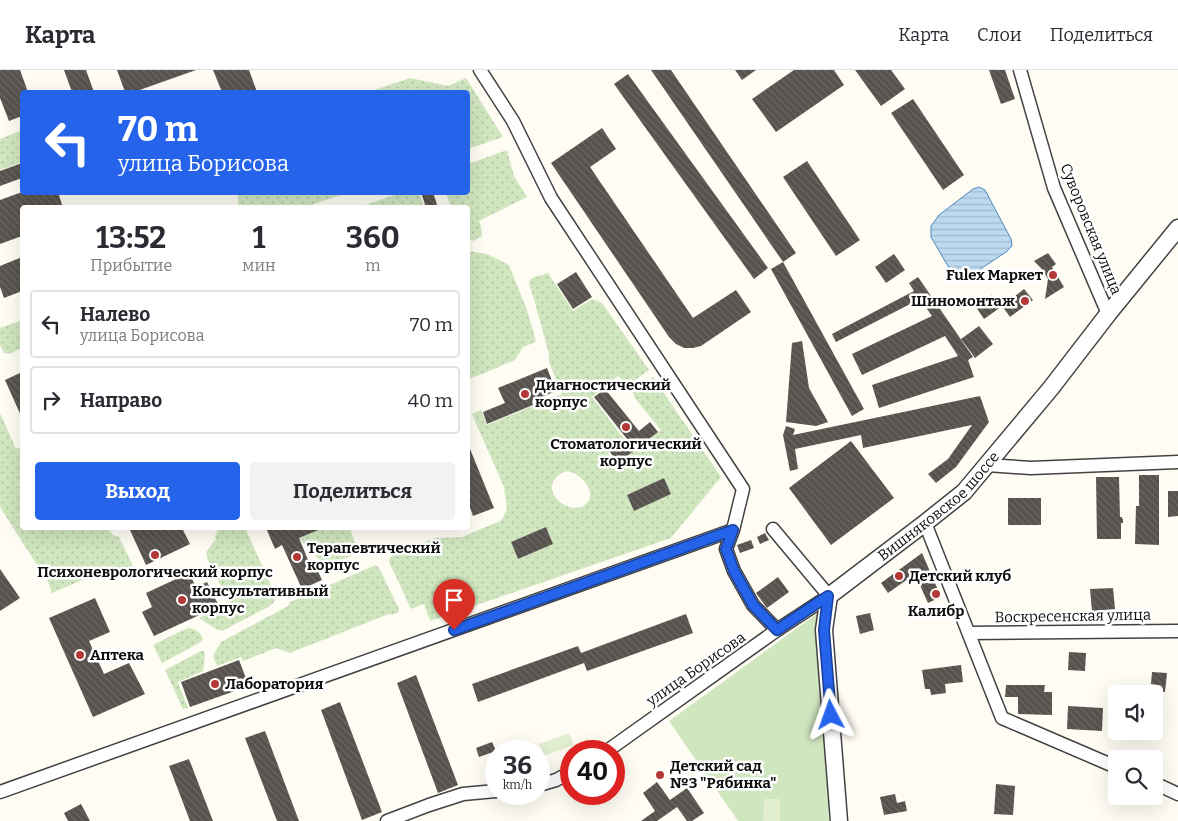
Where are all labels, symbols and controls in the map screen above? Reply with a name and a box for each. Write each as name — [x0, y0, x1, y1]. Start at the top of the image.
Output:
text: Карта — [25, 21, 95, 49]
text: Карта — [898, 24, 949, 46]
text: Слои — [977, 24, 1022, 46]
text: Поделиться — [1050, 24, 1153, 46]
text: 70 m — [118, 108, 198, 150]
icon: left — [35, 110, 100, 175]
text: улица Борисова — [118, 150, 289, 177]
street label: Суворовская улица — [1056, 161, 1126, 297]
text: 13:52 — [96, 220, 166, 256]
text: 1 — [252, 220, 265, 256]
text: 360 — [346, 220, 400, 256]
text: Прибытие — [90, 256, 172, 275]
text: мин — [242, 256, 276, 275]
text: m — [365, 256, 380, 275]
place label: Fulex Маркет — [946, 266, 1044, 284]
marker: Fulex Маркет — [1047, 269, 1059, 281]
place label: Шиномонтаж — [911, 292, 1015, 310]
marker: Шиномонтаж — [1019, 295, 1031, 307]
text: Налево — [80, 303, 150, 326]
icon: left — [37, 310, 65, 338]
text: 70 m — [410, 313, 453, 336]
text: улица Борисова — [80, 326, 204, 345]
place label: Диагностический корпус — [535, 376, 671, 411]
icon: right — [37, 386, 65, 414]
marker: Диагностический корпус — [519, 388, 531, 400]
text: Направо — [80, 389, 162, 412]
text: 40 m — [408, 389, 453, 412]
marker: Стоматологический корпус — [620, 421, 632, 433]
place label: Стоматологический корпус — [550, 435, 702, 470]
street label: Вишняковское шоссе — [874, 448, 1003, 565]
button: Выход — [35, 462, 240, 520]
button: Поделиться — [250, 462, 455, 520]
place label: Терапевтический корпус — [307, 539, 441, 574]
marker: Психоневрологический корпус — [149, 549, 161, 561]
marker: Терапевтический корпус — [291, 551, 303, 563]
place label: Психоневрологический корпус — [37, 563, 273, 581]
place label: Детский клуб — [909, 567, 1011, 585]
marker: Детский клуб — [893, 570, 905, 582]
pin — [433, 579, 475, 630]
place label: Консультативный корпус — [192, 582, 329, 617]
icon: arrive — [440, 586, 468, 614]
marker: Калибр — [930, 588, 942, 600]
marker: Консультативный корпус — [176, 594, 188, 606]
place label: Калибр — [908, 602, 964, 620]
street label: Воскресенская улица — [995, 606, 1151, 626]
street label: улица Борисова — [642, 628, 749, 710]
place label: Аптека — [90, 646, 145, 664]
marker: Аптека — [74, 649, 86, 661]
place label: Лаборатория — [225, 675, 324, 693]
marker: Лаборатория — [209, 678, 221, 690]
map controls — [1108, 685, 1163, 805]
button: sound — [1108, 685, 1163, 740]
position arrow — [804, 688, 856, 740]
speed limit sign: 40 — [560, 740, 625, 805]
button: search — [1108, 750, 1163, 805]
text: 36 — [503, 751, 532, 781]
place label: Детский сад №3 "Рябинка" — [670, 757, 777, 792]
marker: Детский сад №3 "Рябинка" — [654, 769, 666, 781]
text: km/h — [503, 778, 532, 792]

